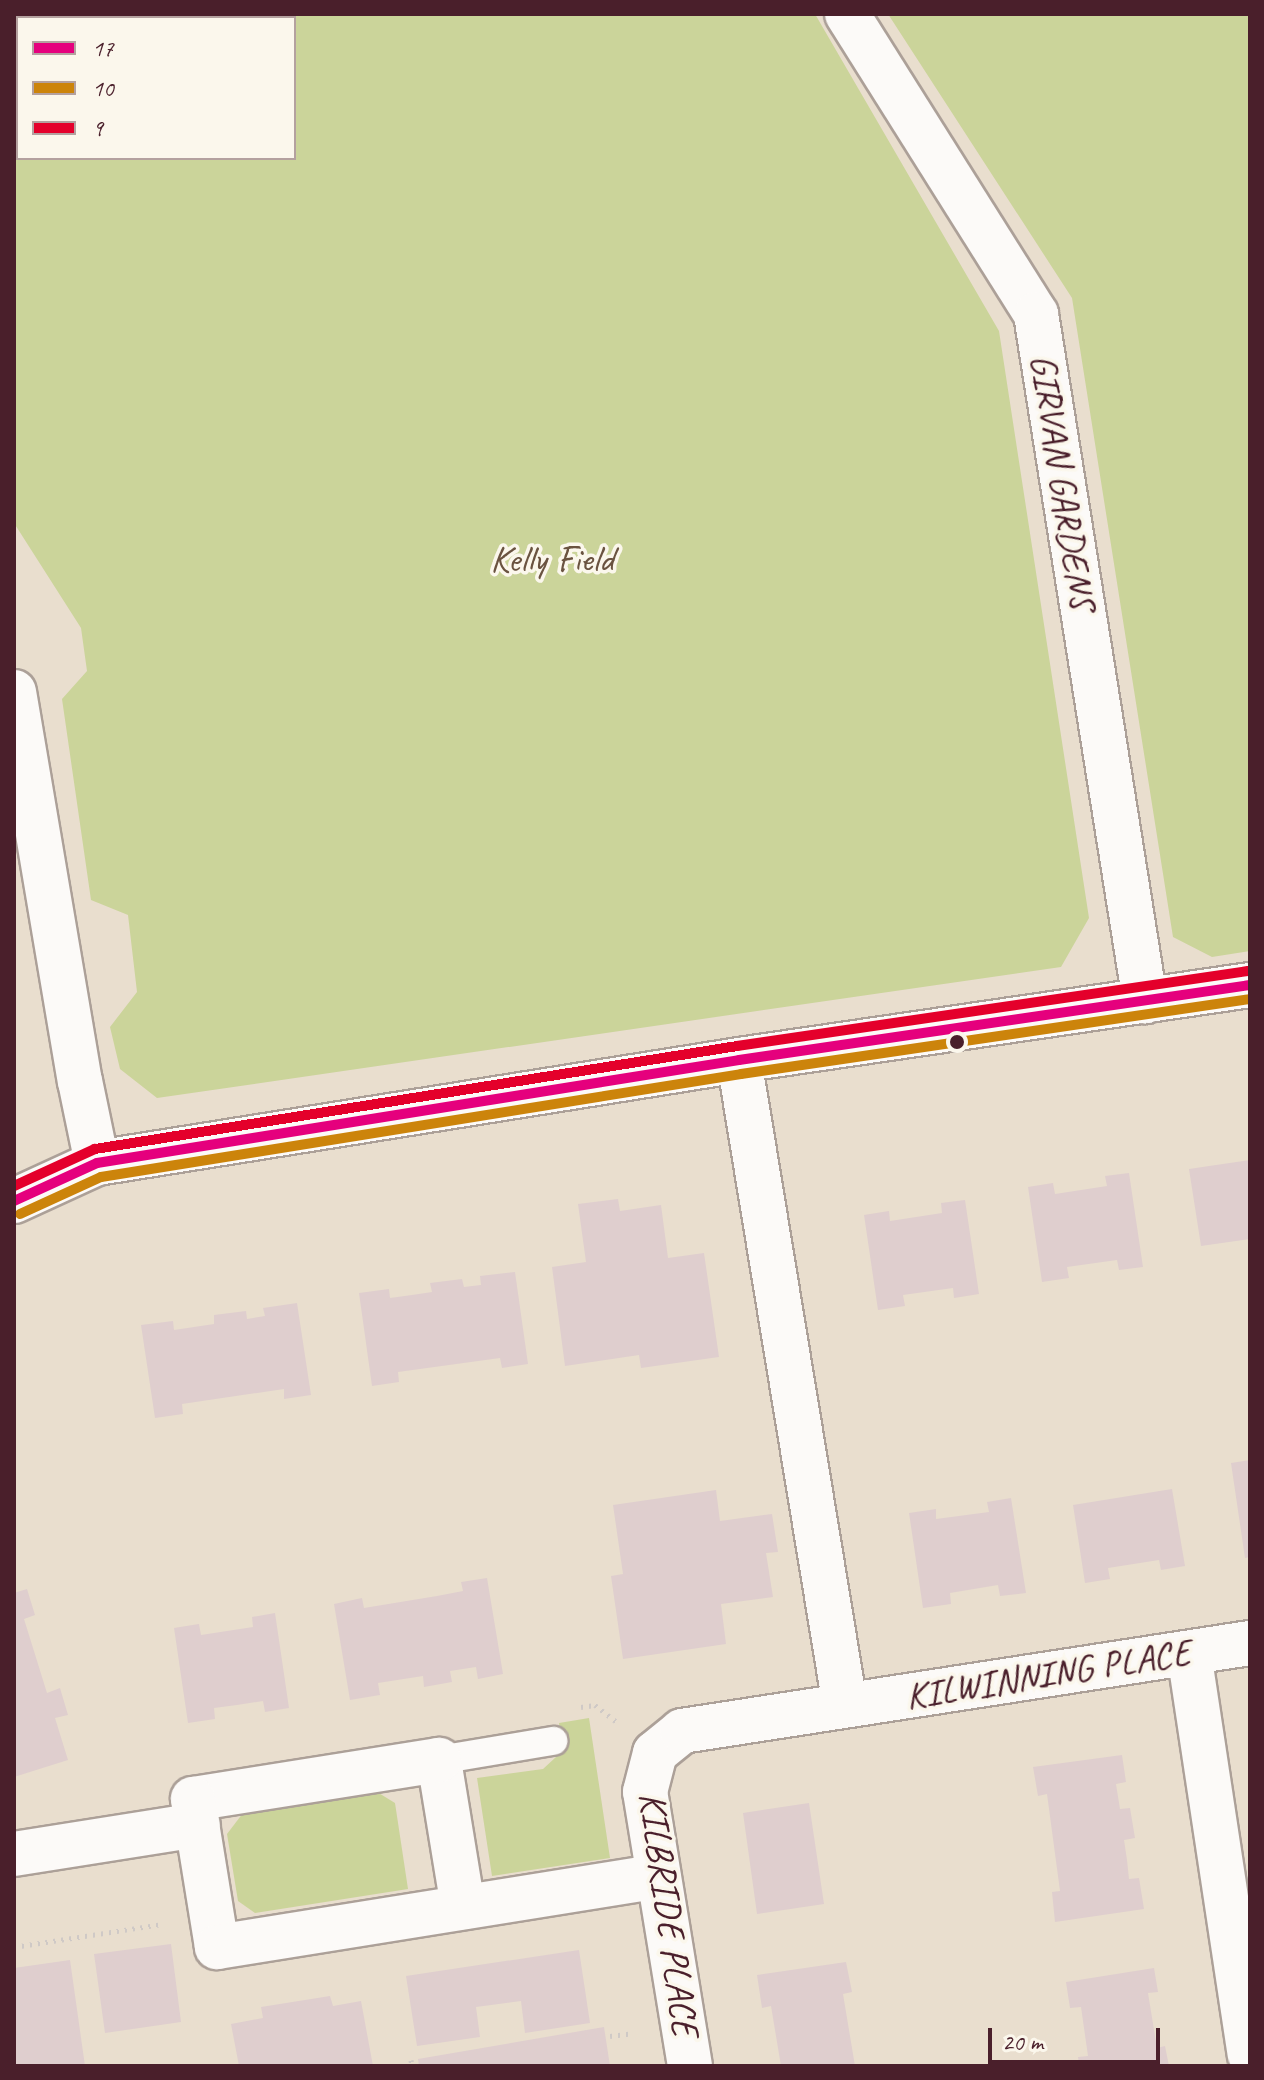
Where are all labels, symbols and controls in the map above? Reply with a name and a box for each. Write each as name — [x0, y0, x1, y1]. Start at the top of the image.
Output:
legend — [16, 16, 296, 160]
text: 17 — [92, 33, 114, 63]
text: 10 — [92, 73, 114, 103]
text: 9 — [92, 113, 103, 143]
street label: GIRVAN GARDENS — [1020, 350, 1106, 614]
park label: Kelly Field — [490, 536, 614, 582]
unlabelled marker — [949, 1034, 965, 1050]
street label: KILWINNING PLACE — [902, 1629, 1194, 1719]
street label: KILBRIDE PLACE — [629, 1789, 709, 2039]
scale bar — [992, 2012, 1164, 2062]
text: 20 m — [1002, 2027, 1043, 2057]

